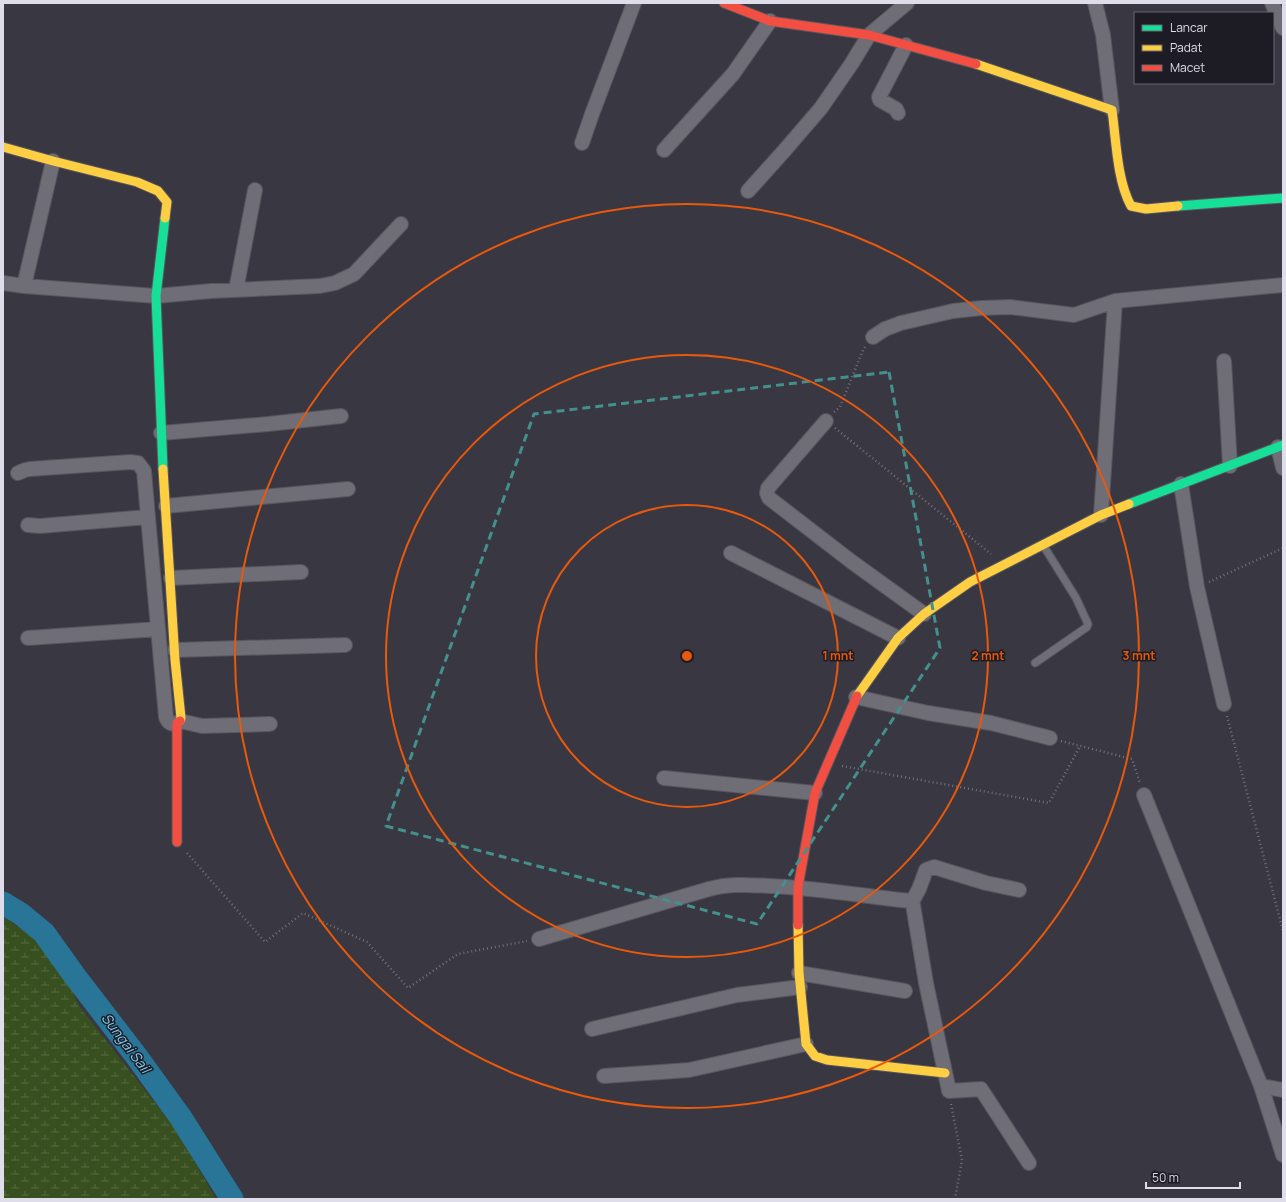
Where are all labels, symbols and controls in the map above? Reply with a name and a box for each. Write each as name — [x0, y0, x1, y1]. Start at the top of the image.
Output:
legend — [1134, 12, 1274, 84]
text: Lancar — [1170, 19, 1208, 36]
text: Padat — [1170, 39, 1202, 56]
text: Macet — [1170, 59, 1205, 76]
text: 1 mnt — [822, 647, 854, 664]
text: 2 mnt — [971, 647, 1005, 664]
text: 3 mnt — [1123, 647, 1155, 664]
centre of rings — [680, 649, 694, 663]
water label: Sungai Sail — [98, 1009, 156, 1078]
scale bar — [1146, 1164, 1240, 1190]
text: 50 m — [1152, 1169, 1179, 1186]

